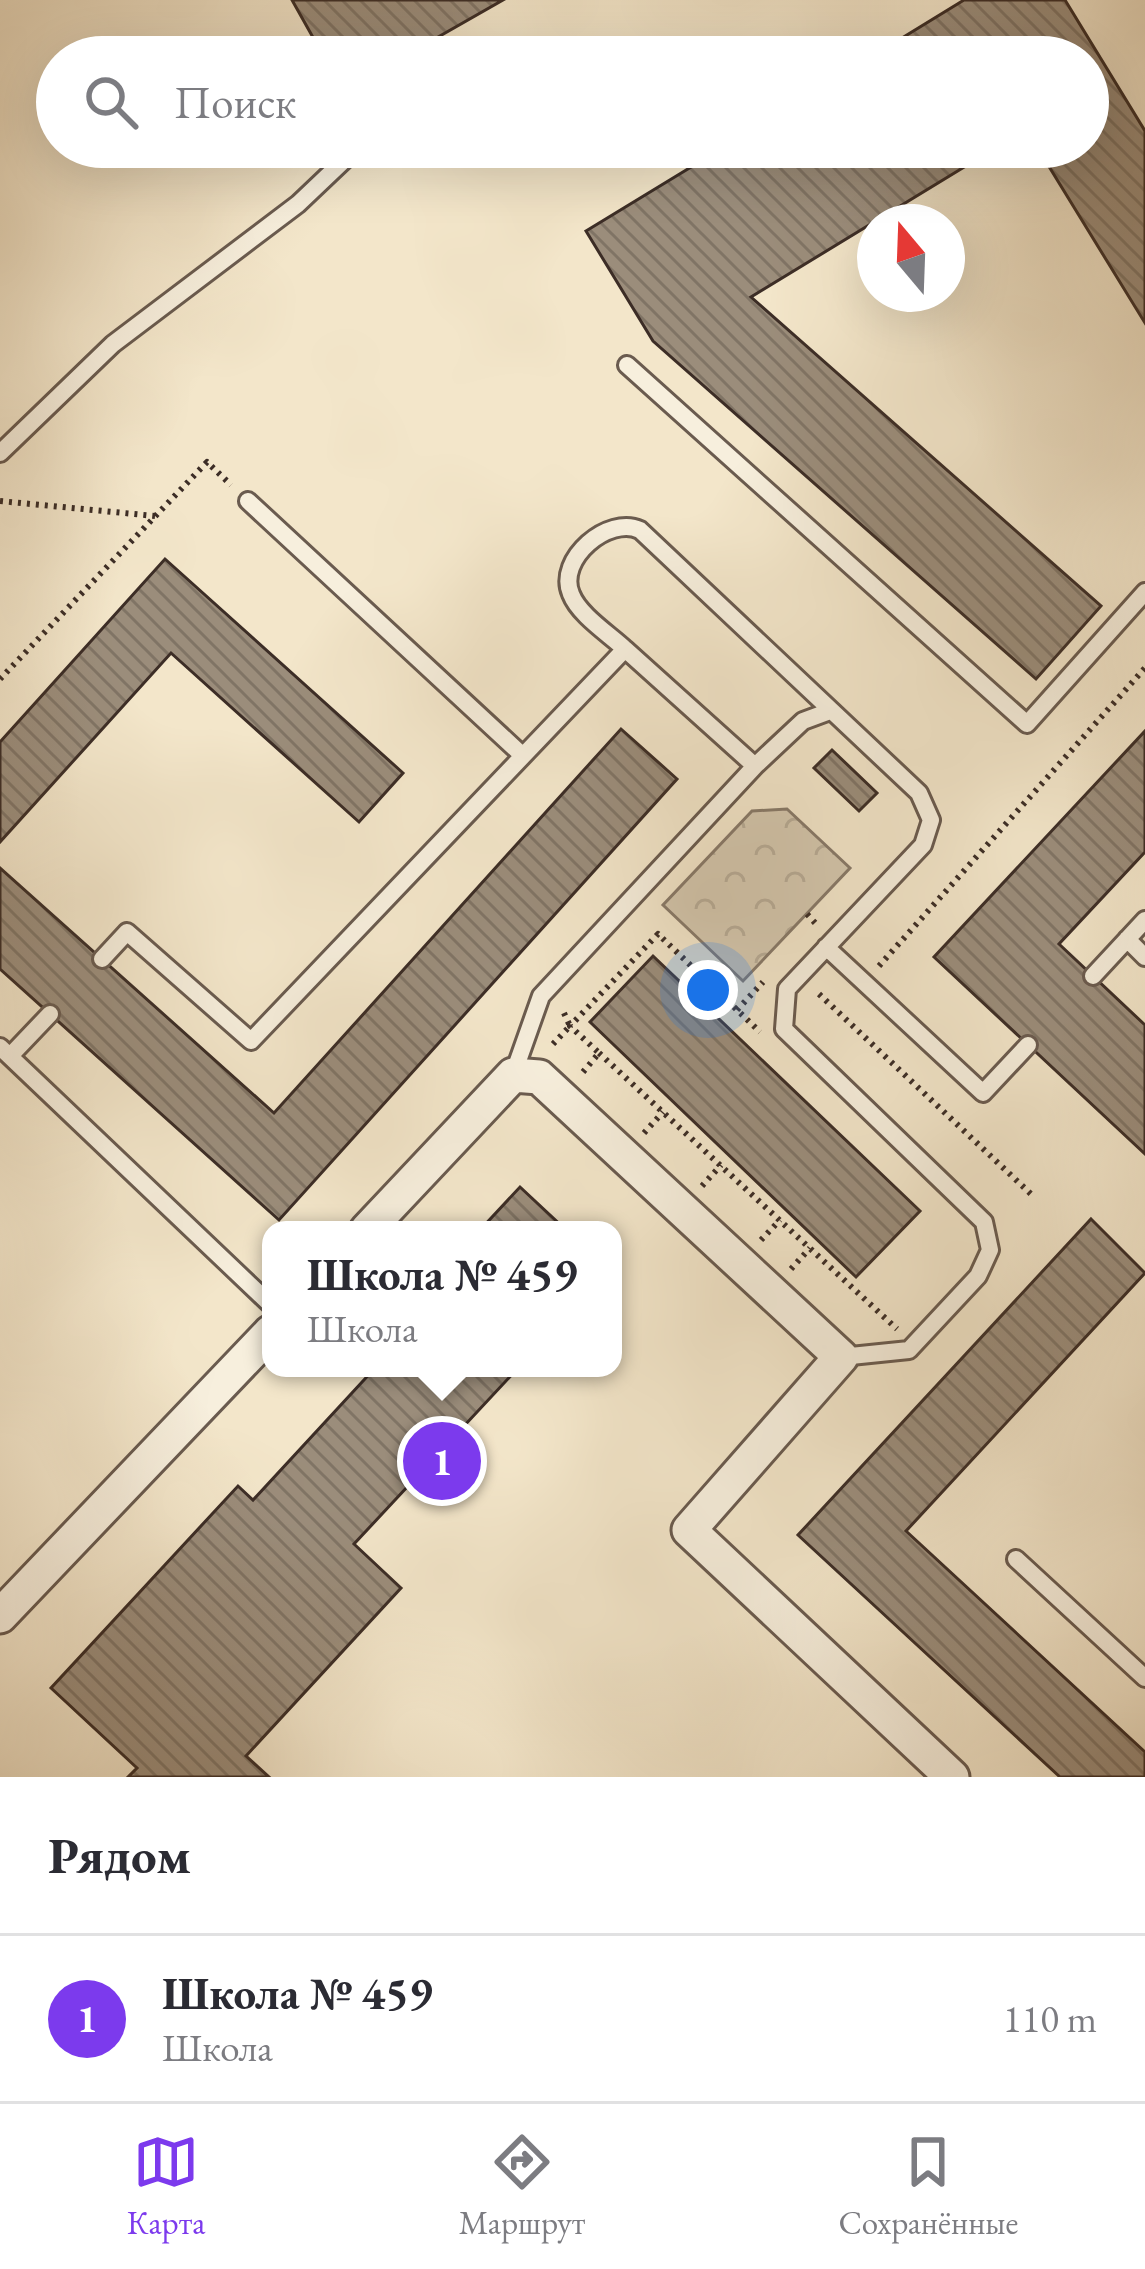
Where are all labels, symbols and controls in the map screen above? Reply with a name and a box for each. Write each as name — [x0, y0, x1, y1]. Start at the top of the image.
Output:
search box — [36, 36, 1109, 168]
icon: search — [78, 69, 144, 135]
text: Поиск — [174, 73, 296, 131]
north arrow — [857, 204, 965, 312]
your location — [678, 960, 738, 1020]
popup — [262, 1221, 622, 1377]
text: Школа № 459 — [307, 1245, 577, 1303]
text: Школа — [307, 1303, 418, 1354]
pin: 1 — [403, 1416, 481, 1506]
text: Рядом — [48, 1822, 191, 1888]
text: Школа № 459 — [162, 1964, 433, 2022]
text: 1 — [77, 1993, 97, 2044]
text: 110 m — [1003, 1993, 1097, 2044]
text: Школа — [162, 2022, 273, 2073]
tab: Карта — [127, 2129, 205, 2244]
tab: Маршрут — [459, 2129, 585, 2244]
tab: Сохранённые — [838, 2129, 1018, 2244]

